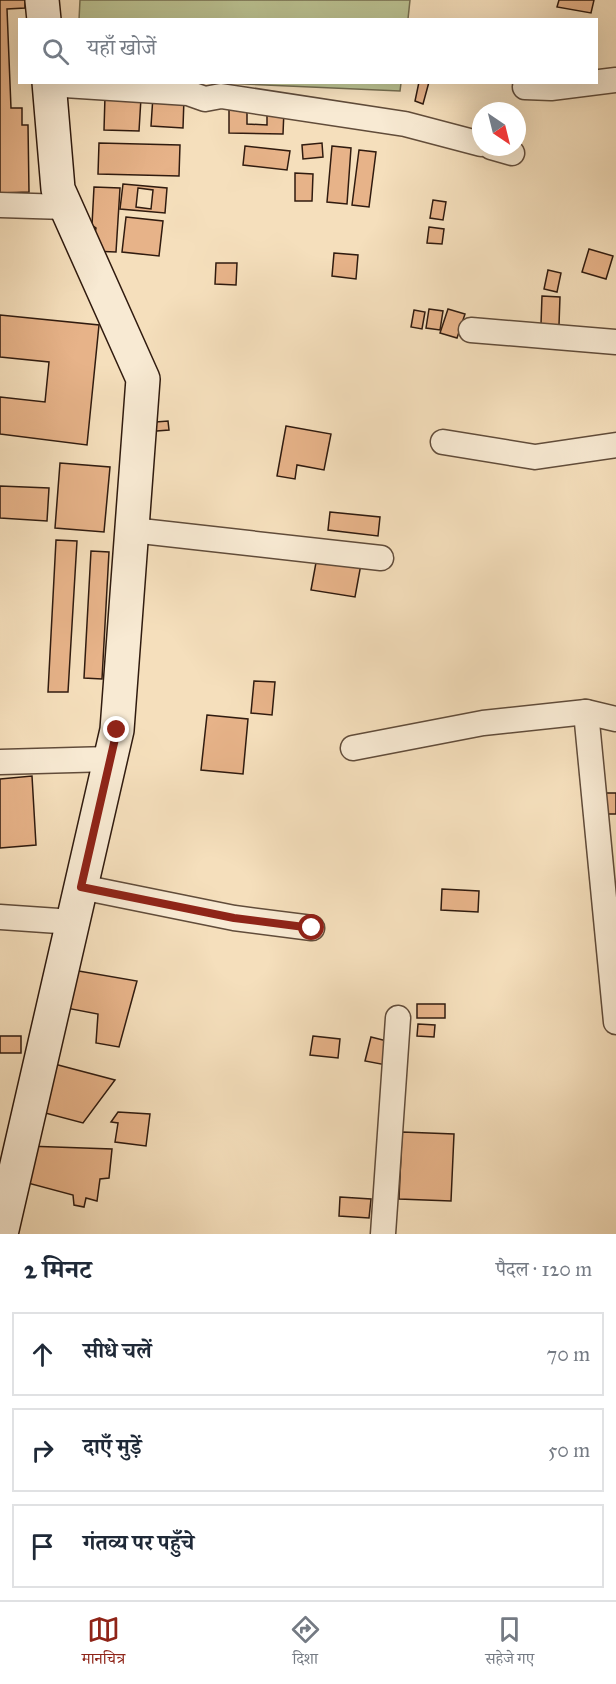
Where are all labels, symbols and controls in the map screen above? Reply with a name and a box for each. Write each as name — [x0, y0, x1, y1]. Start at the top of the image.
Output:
search box — [18, 18, 598, 84]
text: यहाँ खोजें — [87, 34, 156, 61]
icon: search — [39, 35, 72, 68]
north arrow — [472, 102, 526, 156]
route end — [103, 716, 129, 742]
route start — [298, 914, 324, 940]
text: 2 मिनट — [24, 1253, 92, 1285]
text: पैदल · 120 m — [496, 1257, 592, 1281]
text: सीधे चलें — [83, 1337, 152, 1364]
icon: ahead — [26, 1338, 59, 1371]
text: 70 m — [547, 1342, 590, 1366]
text: दाएँ मुड़ें — [83, 1433, 142, 1460]
icon: right — [26, 1434, 59, 1467]
text: 50 m — [548, 1438, 590, 1462]
text: गंतव्य पर पहुँचे — [83, 1529, 194, 1556]
icon: arrive — [26, 1530, 59, 1563]
tab: मानचित्र — [82, 1613, 125, 1674]
tab: दिशा — [289, 1613, 322, 1674]
tab: सहेजे गए — [485, 1613, 534, 1674]

